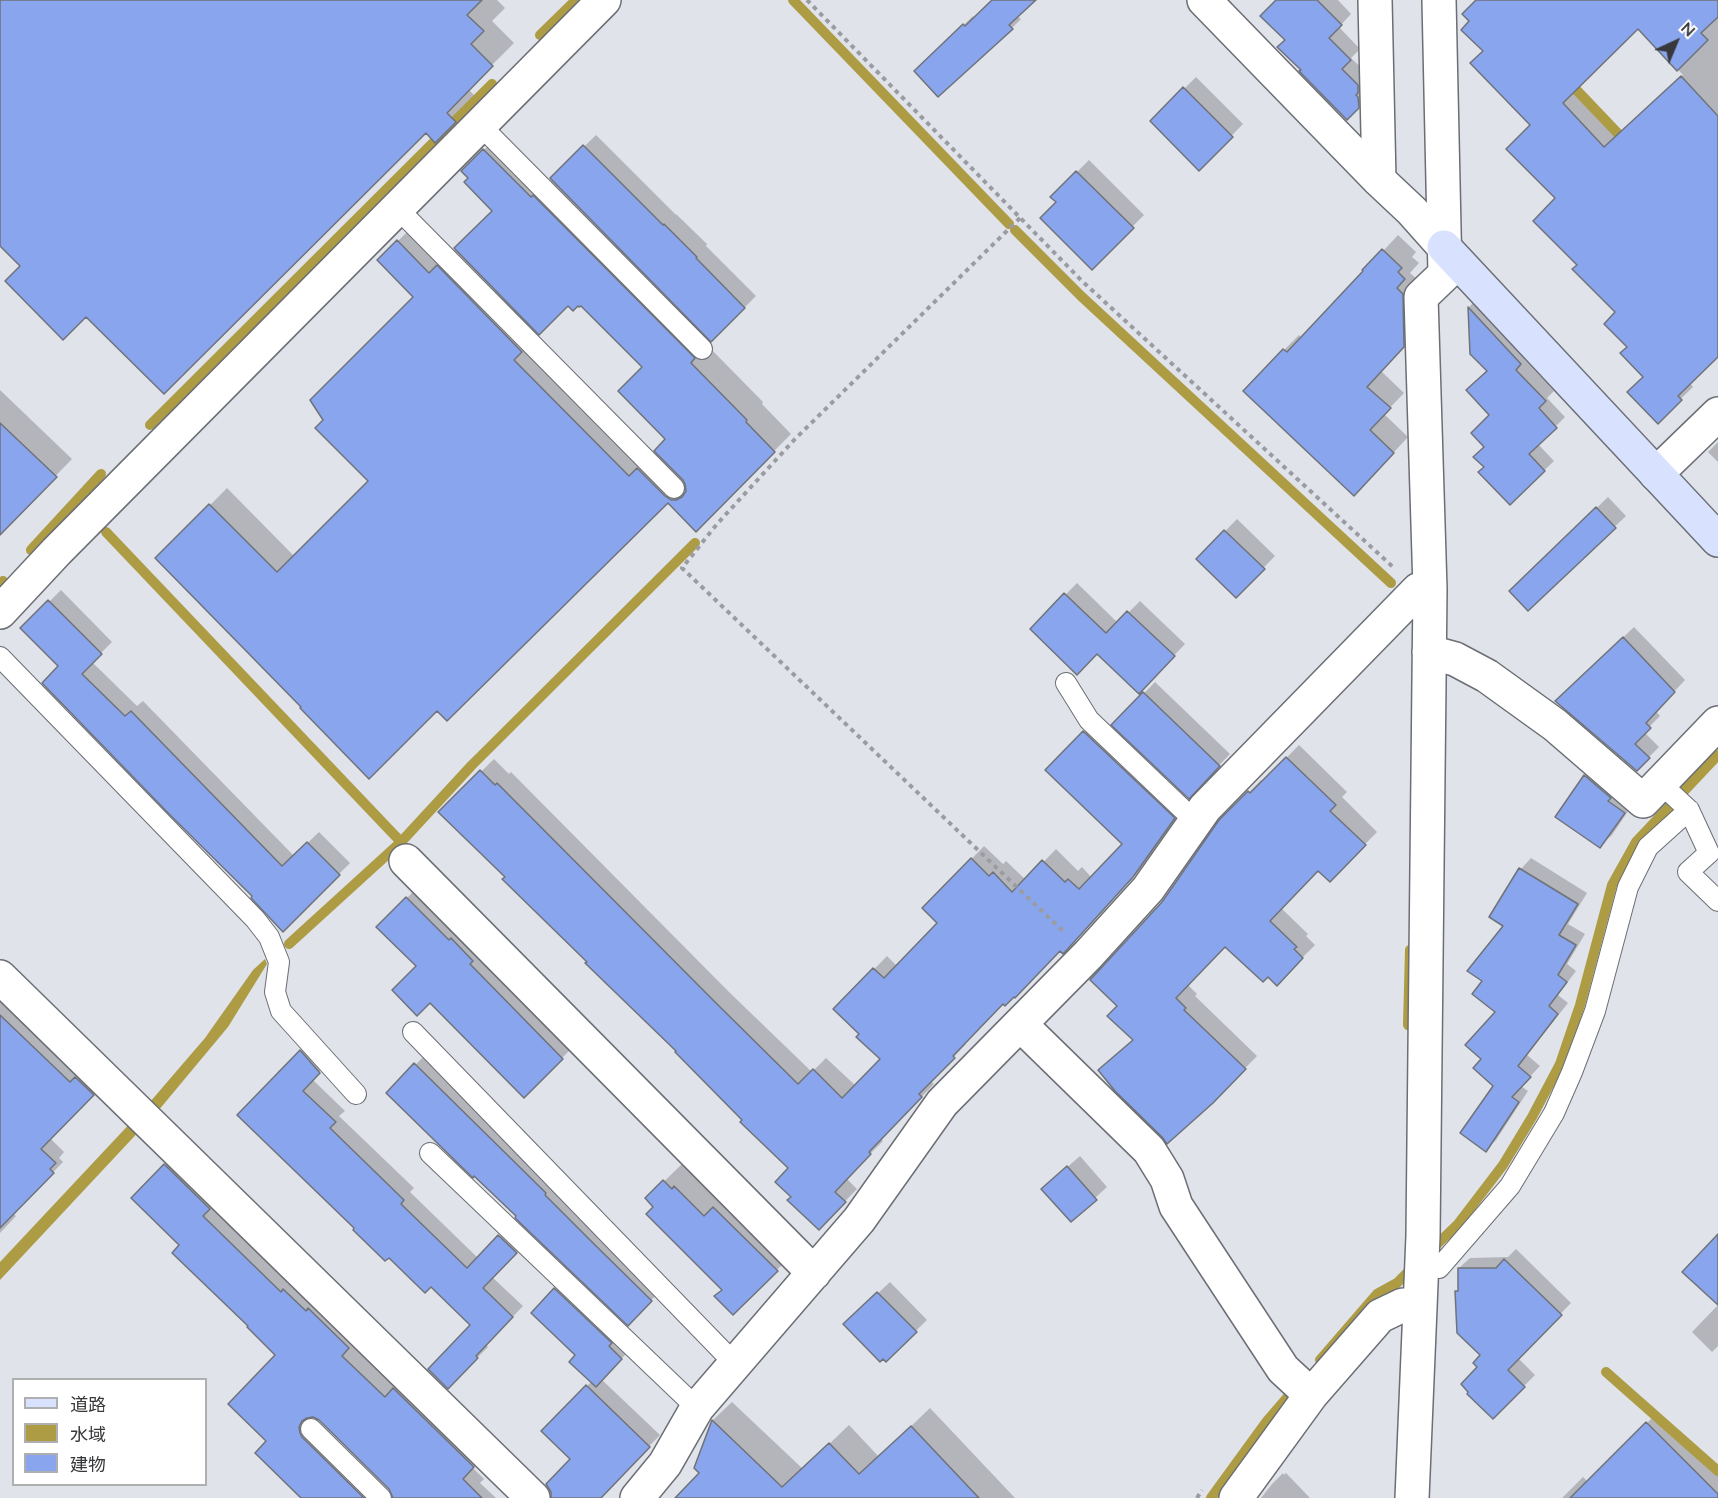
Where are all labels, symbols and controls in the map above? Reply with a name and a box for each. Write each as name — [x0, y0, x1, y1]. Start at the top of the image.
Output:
north arrow — [1646, 12, 1706, 72]
text: N — [1678, 18, 1700, 40]
legend — [12, 1378, 207, 1486]
text: 道路 — [70, 1393, 106, 1415]
text: 水域 — [70, 1423, 106, 1445]
text: 建物 — [70, 1453, 106, 1475]

